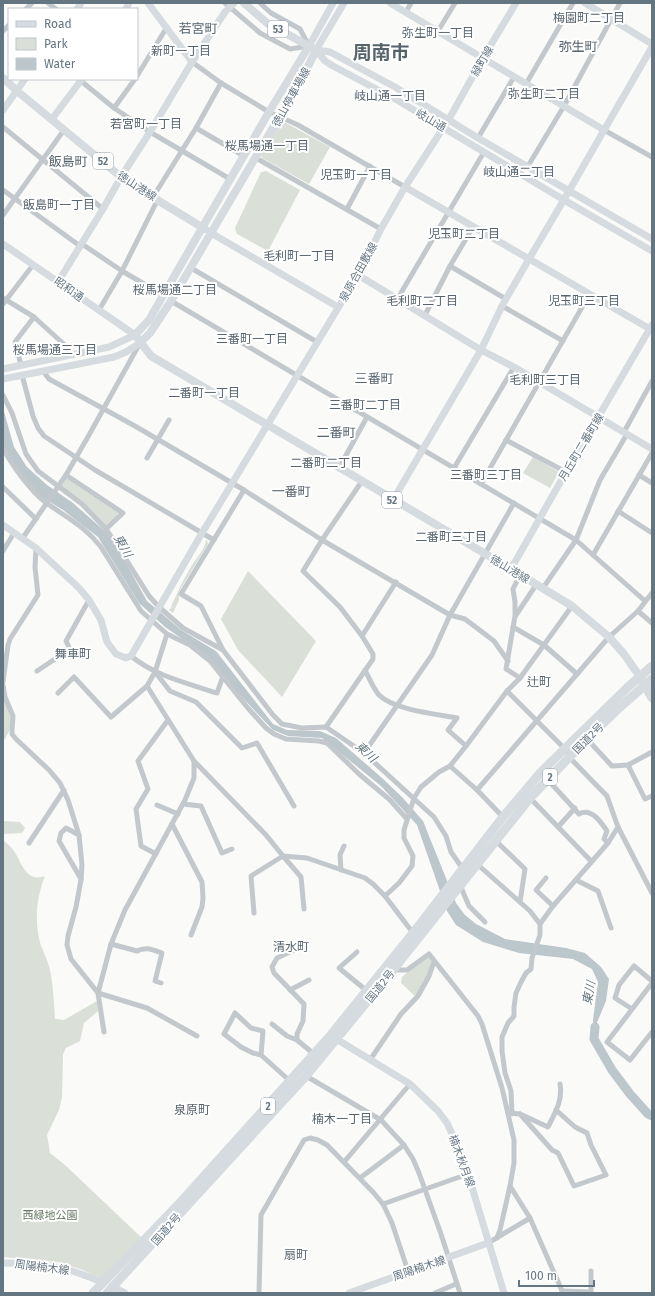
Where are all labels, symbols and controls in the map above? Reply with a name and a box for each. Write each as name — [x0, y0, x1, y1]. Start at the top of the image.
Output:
legend — [8, 8, 138, 80]
district label: 梅園町二丁目 — [553, 11, 625, 25]
text: Road — [44, 17, 72, 31]
district label: 若宮町 — [178, 21, 218, 36]
road number: 53 — [268, 21, 288, 37]
district label: 弥生町一丁目 — [402, 26, 474, 40]
text: Park — [44, 37, 68, 51]
district label: 弥生町 — [558, 39, 598, 54]
district label: 周南市 — [352, 41, 410, 64]
district label: 新町一丁目 — [151, 44, 211, 58]
street label: 緑町線 — [469, 44, 496, 79]
text: Water — [44, 57, 76, 71]
street label: 徳山停車場線 — [270, 65, 313, 129]
district label: 弥生町二丁目 — [508, 87, 580, 101]
district label: 岐山通一丁目 — [354, 89, 426, 103]
street label: 岐山通 — [413, 107, 448, 134]
district label: 若宮町一丁目 — [110, 117, 182, 131]
district label: 桜馬場通一丁目 — [225, 139, 309, 153]
road number: 52 — [93, 153, 113, 169]
district label: 飯島町 — [48, 154, 88, 169]
district label: 岐山通二丁目 — [483, 165, 555, 179]
district label: 児玉町一丁目 — [320, 168, 392, 182]
street label: 徳山港線 — [115, 169, 159, 204]
district label: 飯島町一丁目 — [23, 198, 95, 212]
district label: 児玉町二丁目 — [428, 227, 500, 241]
street label: 泉原合田敷線 — [337, 240, 380, 304]
district label: 毛利町一丁目 — [263, 249, 335, 263]
street label: 昭和通 — [51, 275, 86, 304]
district label: 桜馬場通二丁目 — [133, 283, 217, 297]
district label: 毛利町二丁目 — [386, 294, 458, 308]
district label: 児玉町三丁目 — [548, 294, 620, 308]
district label: 三番町一丁目 — [216, 332, 288, 346]
district label: 桜馬場通三丁目 — [13, 343, 97, 357]
district label: 三番町 — [354, 371, 394, 386]
district label: 毛利町三丁目 — [509, 373, 581, 387]
district label: 二番町一丁目 — [168, 386, 240, 400]
district label: 三番町二丁目 — [329, 398, 401, 412]
street label: 月丘町二番町線 — [556, 411, 607, 484]
district label: 二番町 — [316, 425, 356, 440]
district label: 二番町二丁目 — [290, 456, 362, 470]
district label: 三番町三丁目 — [450, 468, 522, 482]
district label: 一番町 — [271, 484, 311, 499]
road number: 52 — [382, 492, 402, 508]
district label: 二番町三丁目 — [415, 530, 487, 544]
water label: 東川 — [111, 532, 136, 562]
street label: 徳山港線 — [488, 553, 532, 586]
district label: 舞車町 — [55, 647, 91, 661]
district label: 辻町 — [527, 675, 551, 689]
street label: 国道2号 — [570, 720, 607, 757]
water label: 東川 — [352, 739, 381, 767]
road number: 2 — [543, 769, 557, 785]
district label: 清水町 — [273, 940, 309, 954]
street label: 国道2号 — [363, 967, 398, 1005]
water label: 東川 — [580, 978, 599, 1006]
road number: 2 — [261, 1098, 275, 1114]
district label: 泉原町 — [174, 1103, 210, 1117]
district label: 楠木一丁目 — [312, 1112, 372, 1126]
street label: 楠木秋月線 — [446, 1133, 477, 1189]
park label: 西緑地公園 — [23, 1209, 78, 1222]
street label: 国道2号 — [149, 1211, 184, 1248]
district label: 扇町 — [284, 1248, 308, 1262]
street label: 周陽楠木線 — [391, 1253, 447, 1284]
street label: 周陽楠木線 — [14, 1258, 70, 1277]
scale bar — [519, 1262, 594, 1288]
text: 100 m — [525, 1269, 557, 1283]

